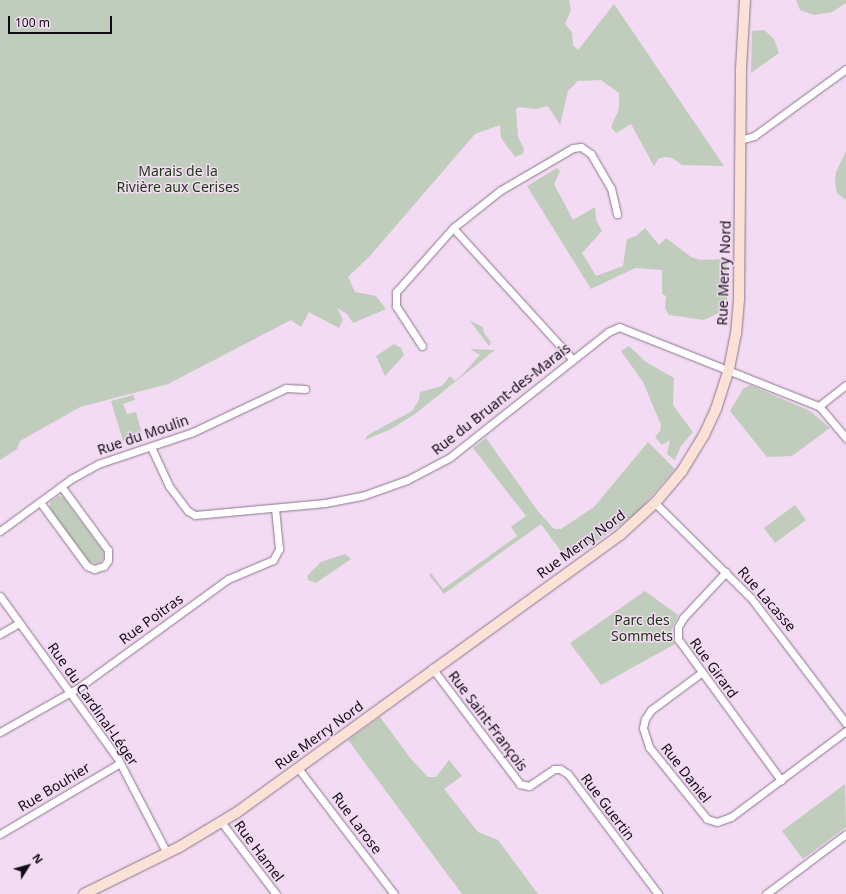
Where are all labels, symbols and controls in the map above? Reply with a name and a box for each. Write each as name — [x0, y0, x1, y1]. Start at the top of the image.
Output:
scale bar — [10, 8, 114, 34]
text: 100 m — [15, 14, 50, 31]
park label: Marais de la Rivière aux Cerises — [117, 163, 239, 196]
street label: Rue Merry Nord — [714, 220, 734, 326]
street label: Rue du Bruant-des-Marais — [428, 340, 574, 458]
street label: Rue du Moulin — [95, 412, 191, 458]
street label: Rue Merry Nord — [534, 506, 628, 582]
street label: Rue Lacasse — [734, 563, 800, 635]
street label: Rue Poitras — [116, 590, 186, 648]
park label: Parc des Sommets — [611, 612, 673, 644]
street label: Rue Girard — [687, 635, 741, 701]
street label: Rue du Cardinal-Léger — [44, 639, 142, 769]
street label: Rue Saint-François — [445, 668, 531, 774]
street label: Rue Merry Nord — [272, 697, 366, 773]
street label: Rue Daniel — [658, 740, 714, 806]
street label: Rue Bouhier — [15, 759, 93, 815]
street label: Rue Guertin — [578, 771, 638, 843]
street label: Rue Larose — [328, 789, 386, 857]
street label: Rue Hamel — [231, 817, 287, 885]
north arrow — [8, 846, 48, 886]
text: N — [29, 850, 47, 867]

